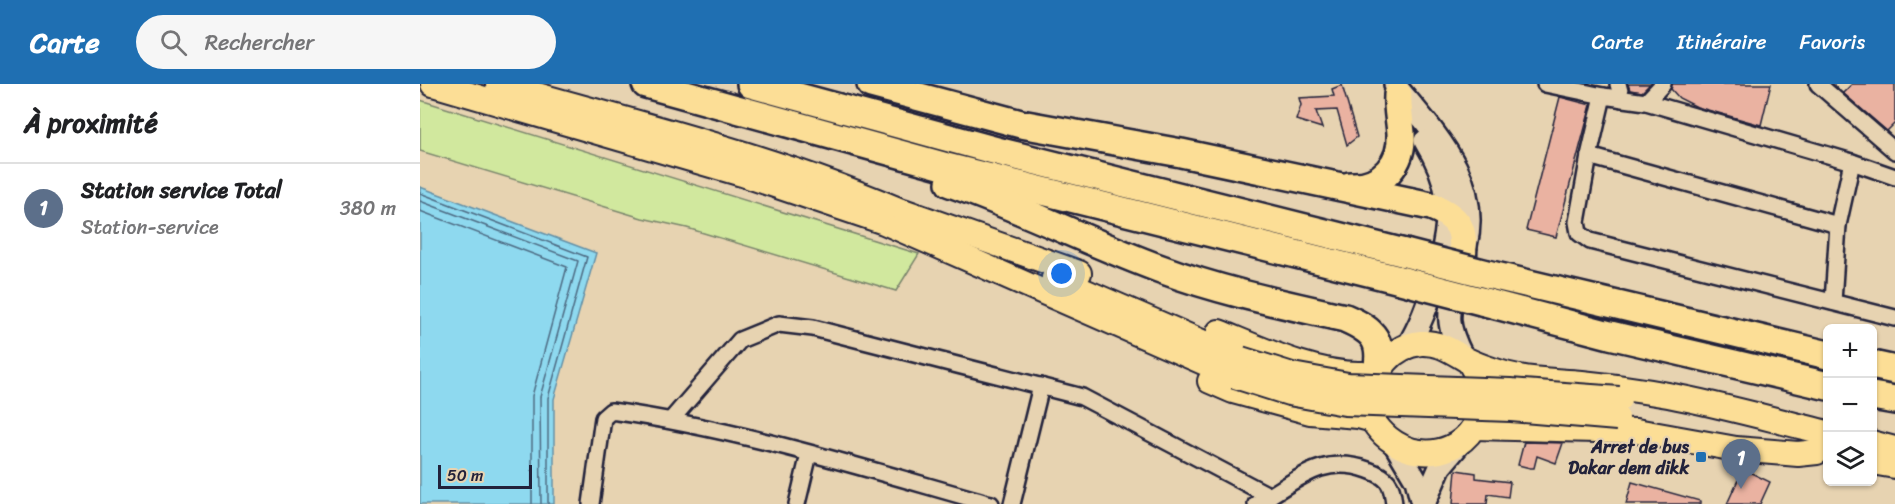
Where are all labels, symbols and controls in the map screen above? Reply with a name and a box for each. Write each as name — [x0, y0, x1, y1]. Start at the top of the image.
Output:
search box — [136, 15, 556, 69]
text: Carte — [30, 18, 100, 67]
text: Rechercher — [205, 23, 314, 62]
text: Carte — [1592, 23, 1644, 61]
text: Itinéraire — [1677, 23, 1767, 61]
text: Favoris — [1800, 23, 1865, 61]
icon: search — [157, 26, 190, 59]
text: À proximité — [24, 100, 158, 146]
text: Station service Total — [81, 171, 282, 210]
text: 1 — [39, 191, 48, 226]
text: 380 m — [340, 191, 396, 226]
text: Station-service — [81, 210, 219, 245]
your location — [1047, 259, 1076, 288]
map controls — [1823, 324, 1877, 486]
button: + — [1823, 324, 1877, 378]
button: − — [1823, 378, 1877, 432]
place label: Arret de bus Dakar dem dikk — [1568, 431, 1690, 484]
button: layers — [1823, 432, 1877, 486]
pin: 1 — [1722, 440, 1760, 489]
marker: Arret de bus Dakar dem dikk — [1694, 450, 1708, 464]
text: 50 m — [447, 461, 483, 490]
scale bar — [438, 462, 532, 490]

